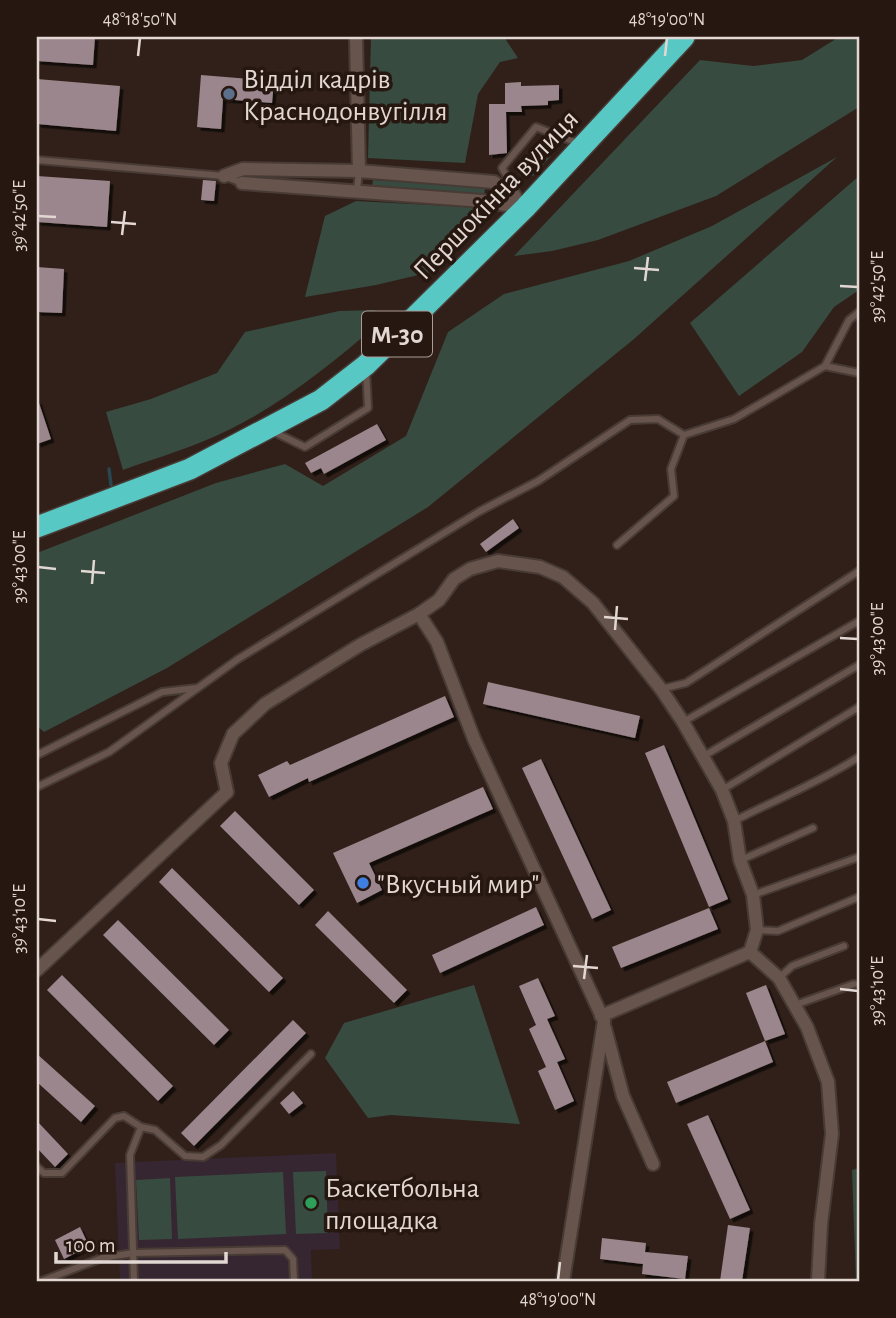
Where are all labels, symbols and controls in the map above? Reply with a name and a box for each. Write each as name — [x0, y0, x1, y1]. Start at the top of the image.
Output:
text: 48°18'50"N — [103, 11, 177, 29]
text: 48°19'00"N — [629, 11, 705, 29]
place label: Відділ кадрів Краснодонвугілля — [243, 66, 448, 126]
marker: Відділ кадрів Краснодонвугілля — [221, 86, 237, 102]
street label: Першокінна вулиця — [409, 105, 584, 286]
text: 39°42'50"E — [11, 180, 29, 252]
text: 39°42'50"E — [869, 251, 887, 323]
road number: М-30 — [362, 312, 432, 356]
text: 39°43'00"E — [11, 530, 29, 603]
text: 39°43'00"E — [869, 602, 887, 675]
place label: "Вкусный мир" — [377, 871, 539, 899]
marker: "Вкусный мир" — [355, 875, 371, 891]
text: 39°43'10"E — [11, 884, 29, 954]
text: 39°43'10"E — [869, 956, 887, 1026]
place label: Баскетбольна площадка — [325, 1175, 480, 1235]
marker: Баскетбольна площадка — [303, 1195, 319, 1211]
scale bar — [56, 1220, 226, 1264]
text: 100 m — [66, 1235, 116, 1256]
text: 48°19'00"N — [520, 1291, 596, 1309]

